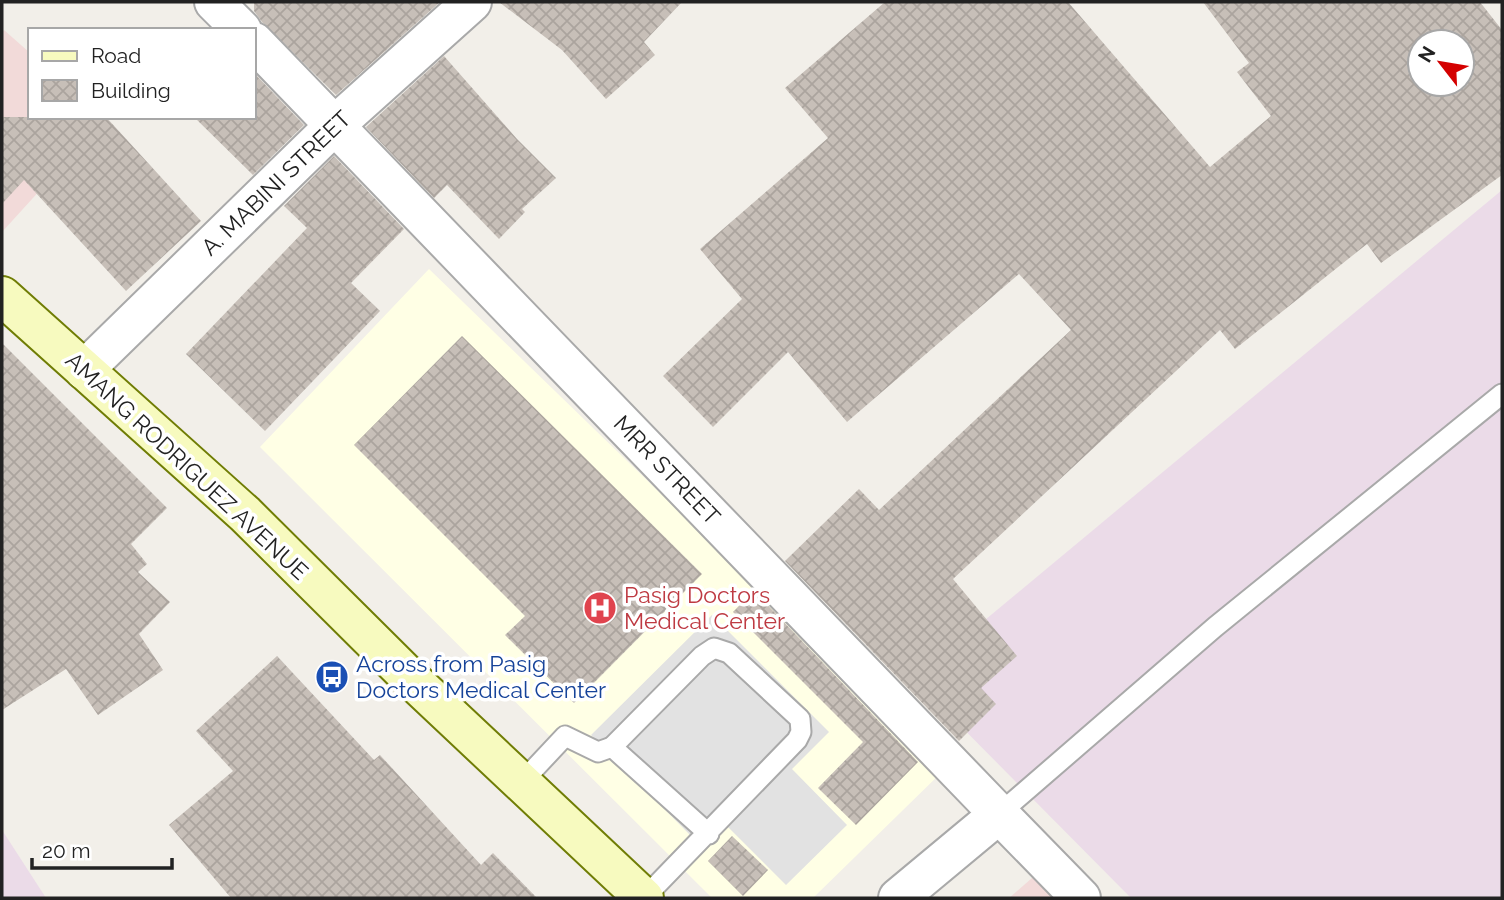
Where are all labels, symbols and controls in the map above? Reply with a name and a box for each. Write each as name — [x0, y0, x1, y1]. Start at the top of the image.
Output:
legend — [28, 28, 256, 119]
north arrow — [1406, 28, 1476, 98]
text: N — [1413, 42, 1440, 66]
text: Road — [91, 43, 141, 68]
text: Building — [91, 78, 171, 103]
street label: A. MABINI STREET — [195, 105, 356, 261]
street label: AMANG RODRIGUEZ AVENUE — [61, 346, 314, 585]
street label: MRR STREET — [609, 410, 726, 530]
place label: Pasig Doctors Medical Center — [624, 581, 785, 634]
hospital icon: Pasig Doctors Medical Center — [581, 589, 619, 627]
place label: Across from Pasig Doctors Medical Center — [356, 650, 606, 703]
bus stop icon: Across from Pasig Doctors Medical Center — [313, 658, 351, 696]
scale bar — [32, 827, 172, 871]
text: 20 m — [42, 838, 90, 863]

